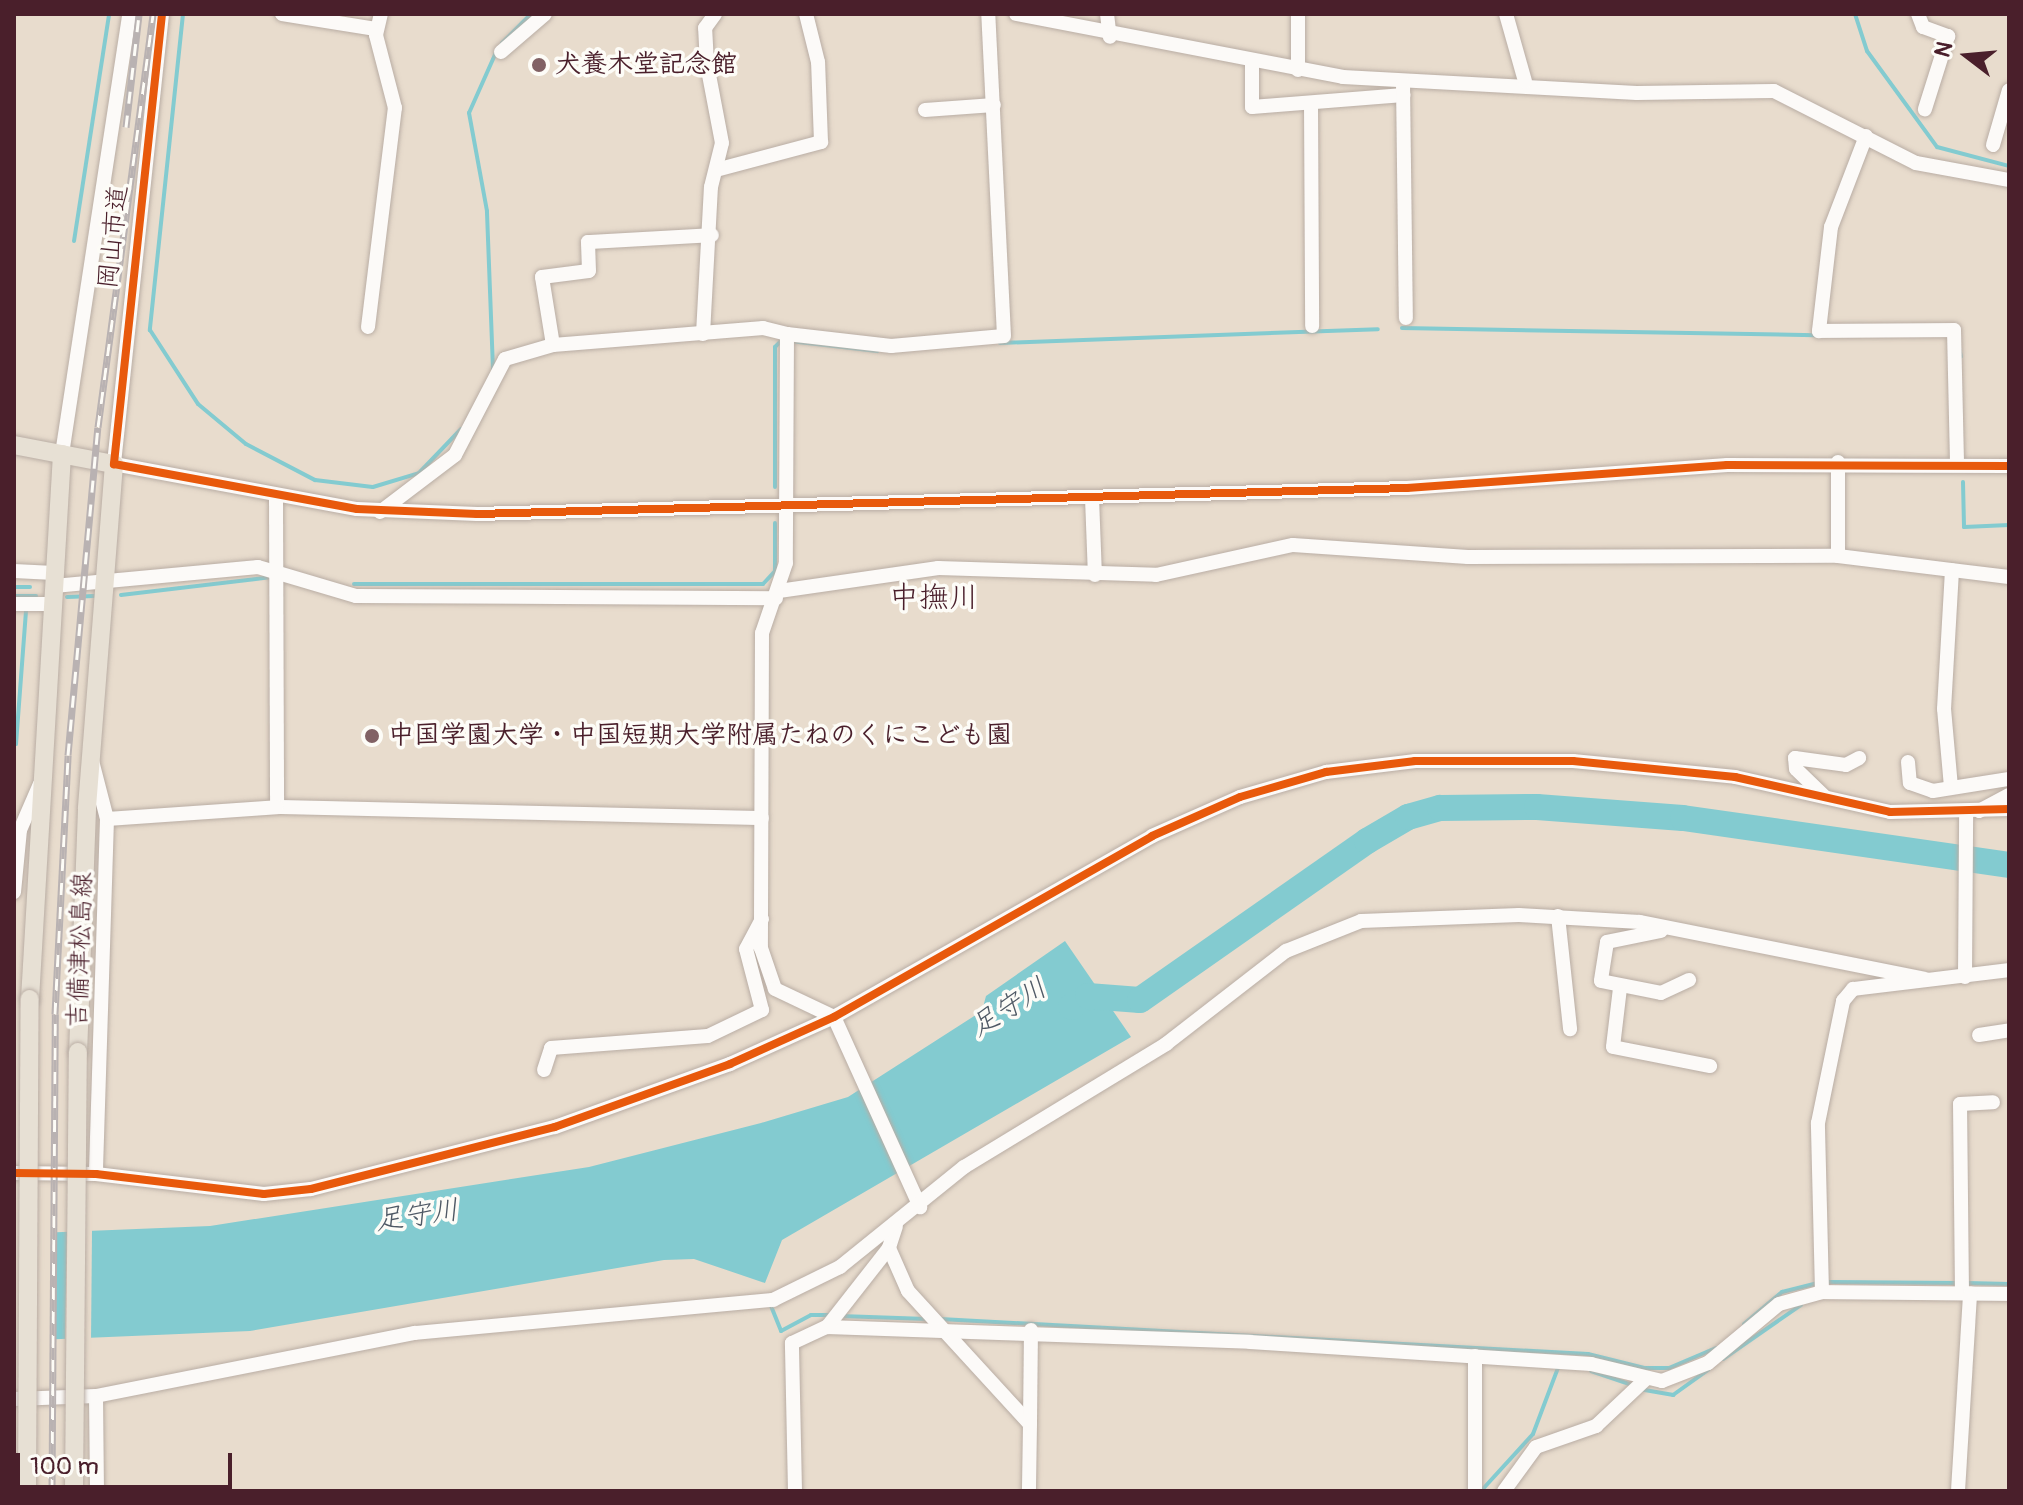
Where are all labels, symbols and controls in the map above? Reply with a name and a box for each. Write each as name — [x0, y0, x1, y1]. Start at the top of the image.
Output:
north arrow — [1927, 16, 2007, 96]
text: N — [1928, 38, 1959, 60]
place label: 犬養木堂記念館 — [555, 49, 737, 81]
marker: 犬養木堂記念館 — [530, 56, 548, 74]
street label: 岡山市道 — [93, 184, 135, 290]
district label: 中撫川 — [889, 580, 979, 616]
place label: 中国学園大学・中国短期大学附属たねのくにこども園 — [388, 720, 1012, 752]
marker: 中国学園大学・中国短期大学附属たねのくにこども園 — [363, 727, 381, 745]
street label: 吉備津松島線 — [63, 872, 99, 1028]
water label: 足守川 — [964, 971, 1054, 1045]
water label: 足守川 — [373, 1194, 461, 1238]
scale bar — [20, 1437, 236, 1487]
text: 100 m — [30, 1452, 99, 1481]

